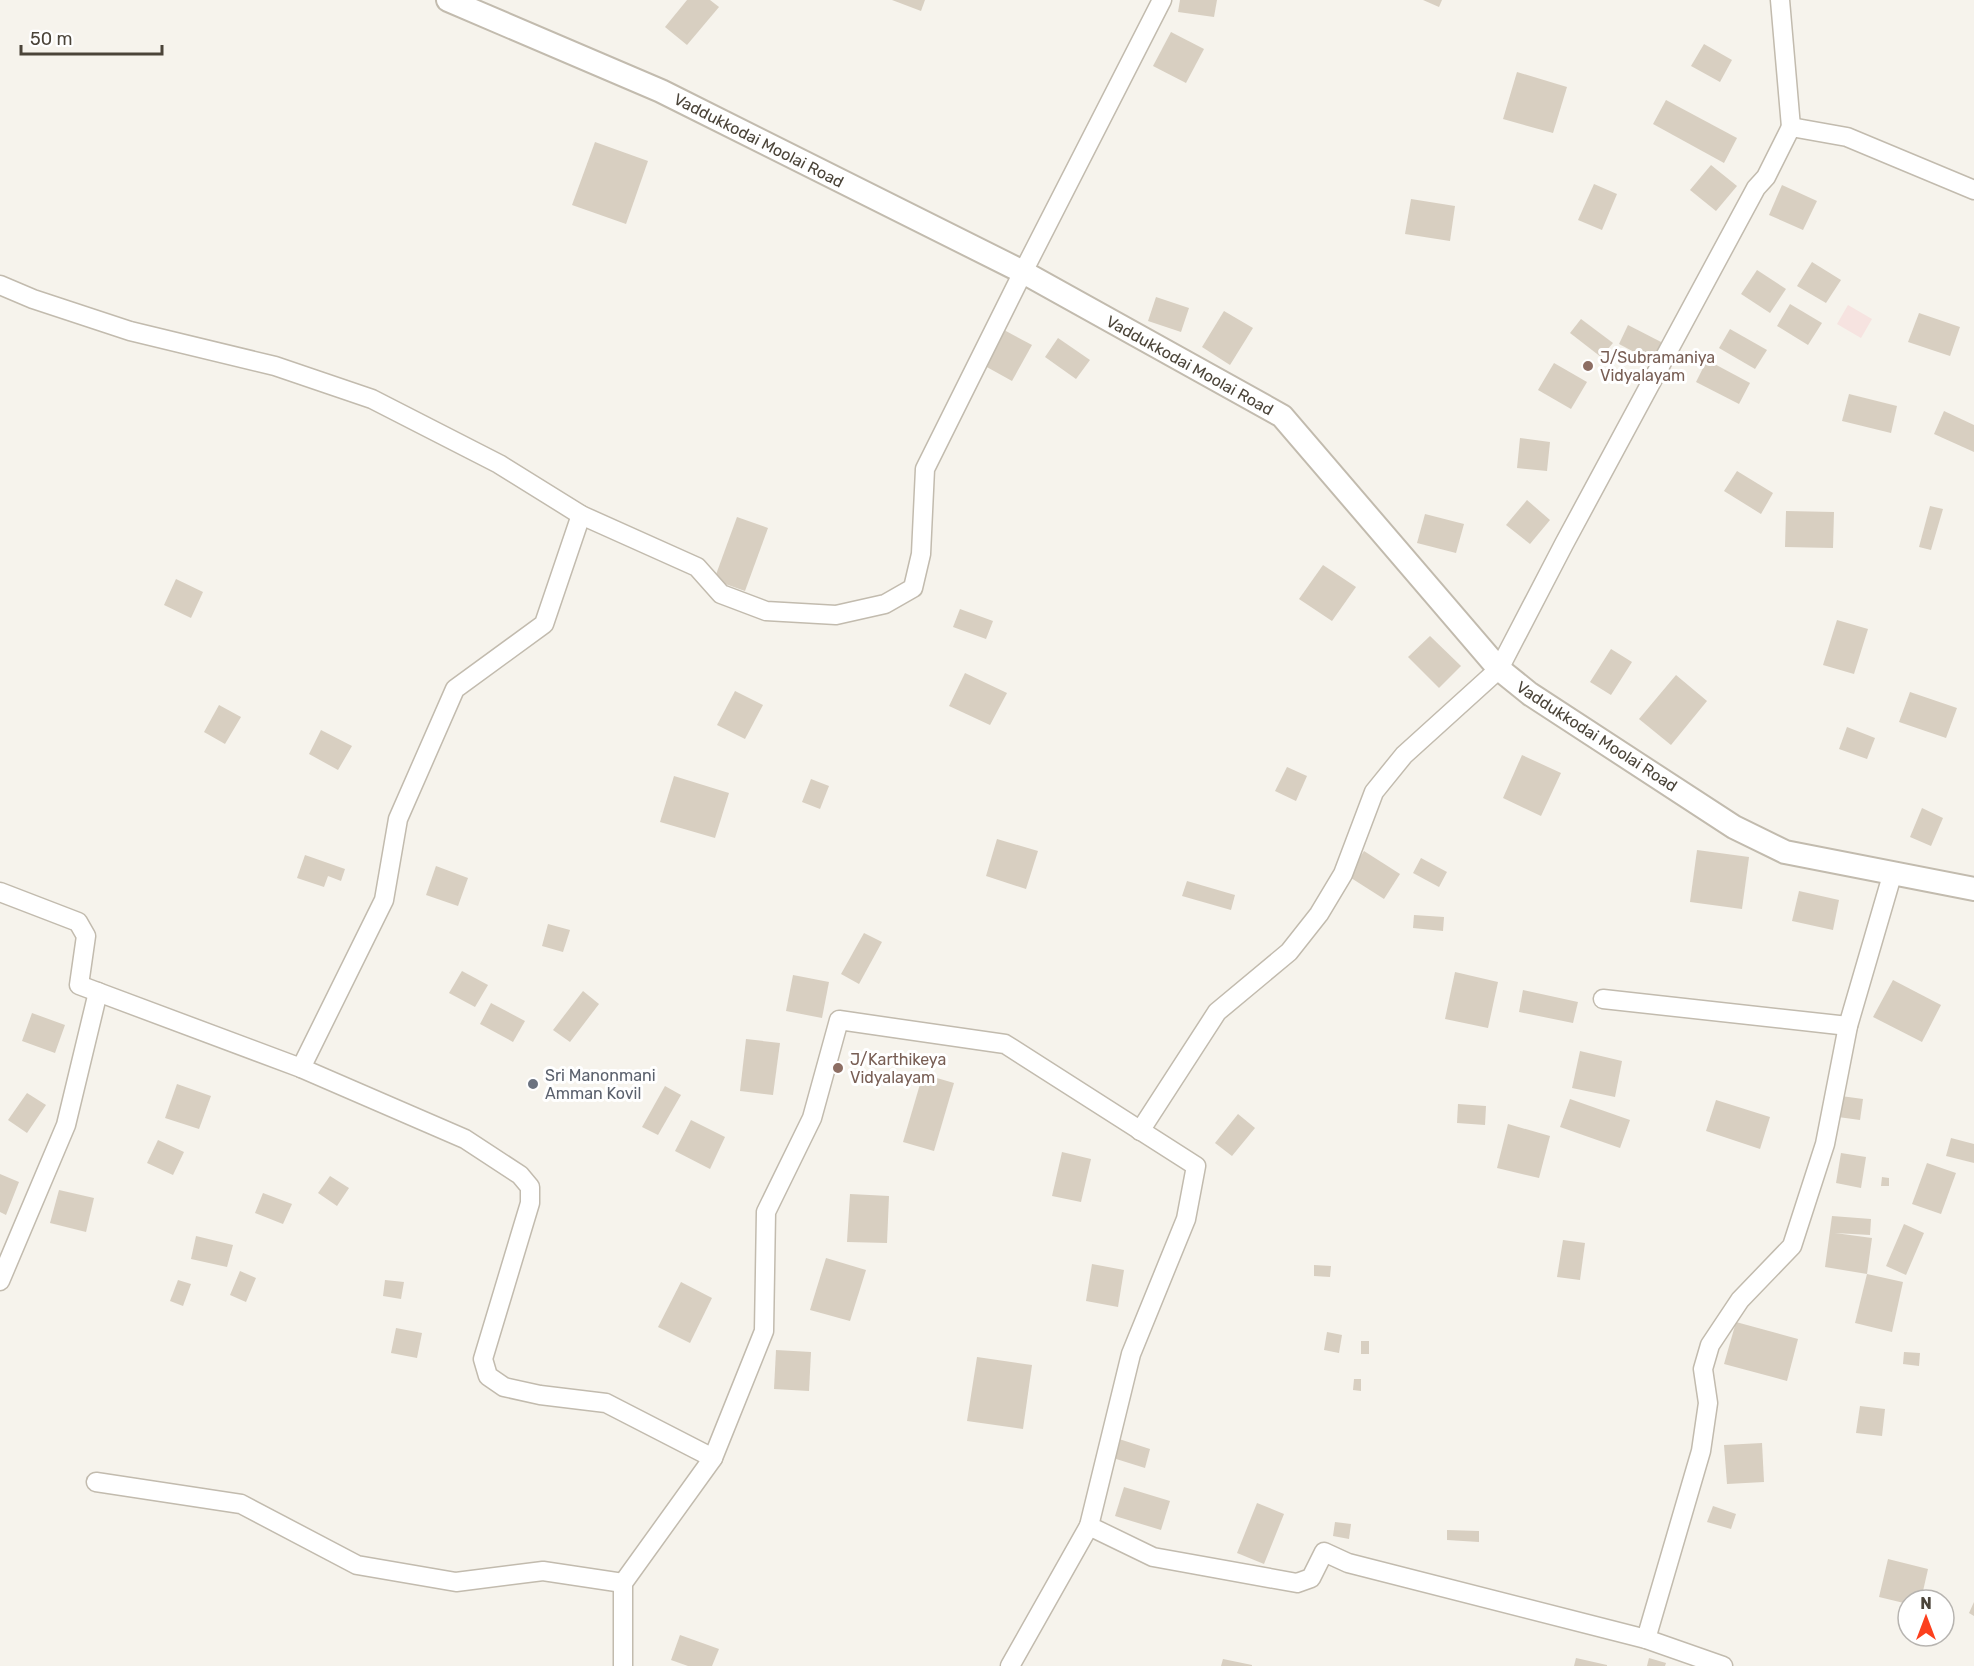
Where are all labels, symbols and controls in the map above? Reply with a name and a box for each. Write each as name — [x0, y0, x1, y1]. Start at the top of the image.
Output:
scale bar — [21, 18, 162, 56]
text: 50 m — [30, 28, 73, 50]
street label: Vaddukkodai Moolai Road — [671, 89, 847, 192]
street label: Vaddukkodai Moolai Road — [1103, 312, 1277, 419]
place label: J/Subramaniya Vidyalayam — [1600, 348, 1715, 385]
marker: J/Subramaniya Vidyalayam — [1581, 359, 1595, 373]
street label: Vaddukkodai Moolai Road — [1513, 677, 1681, 796]
place label: J/Karthikeya Vidyalayam — [850, 1050, 946, 1087]
marker: J/Karthikeya Vidyalayam — [831, 1061, 845, 1075]
place label: Sri Manonmani Amman Kovil — [545, 1066, 656, 1103]
marker: Sri Manonmani Amman Kovil — [526, 1077, 540, 1091]
north arrow — [1896, 1588, 1956, 1648]
text: N — [1920, 1594, 1932, 1613]

